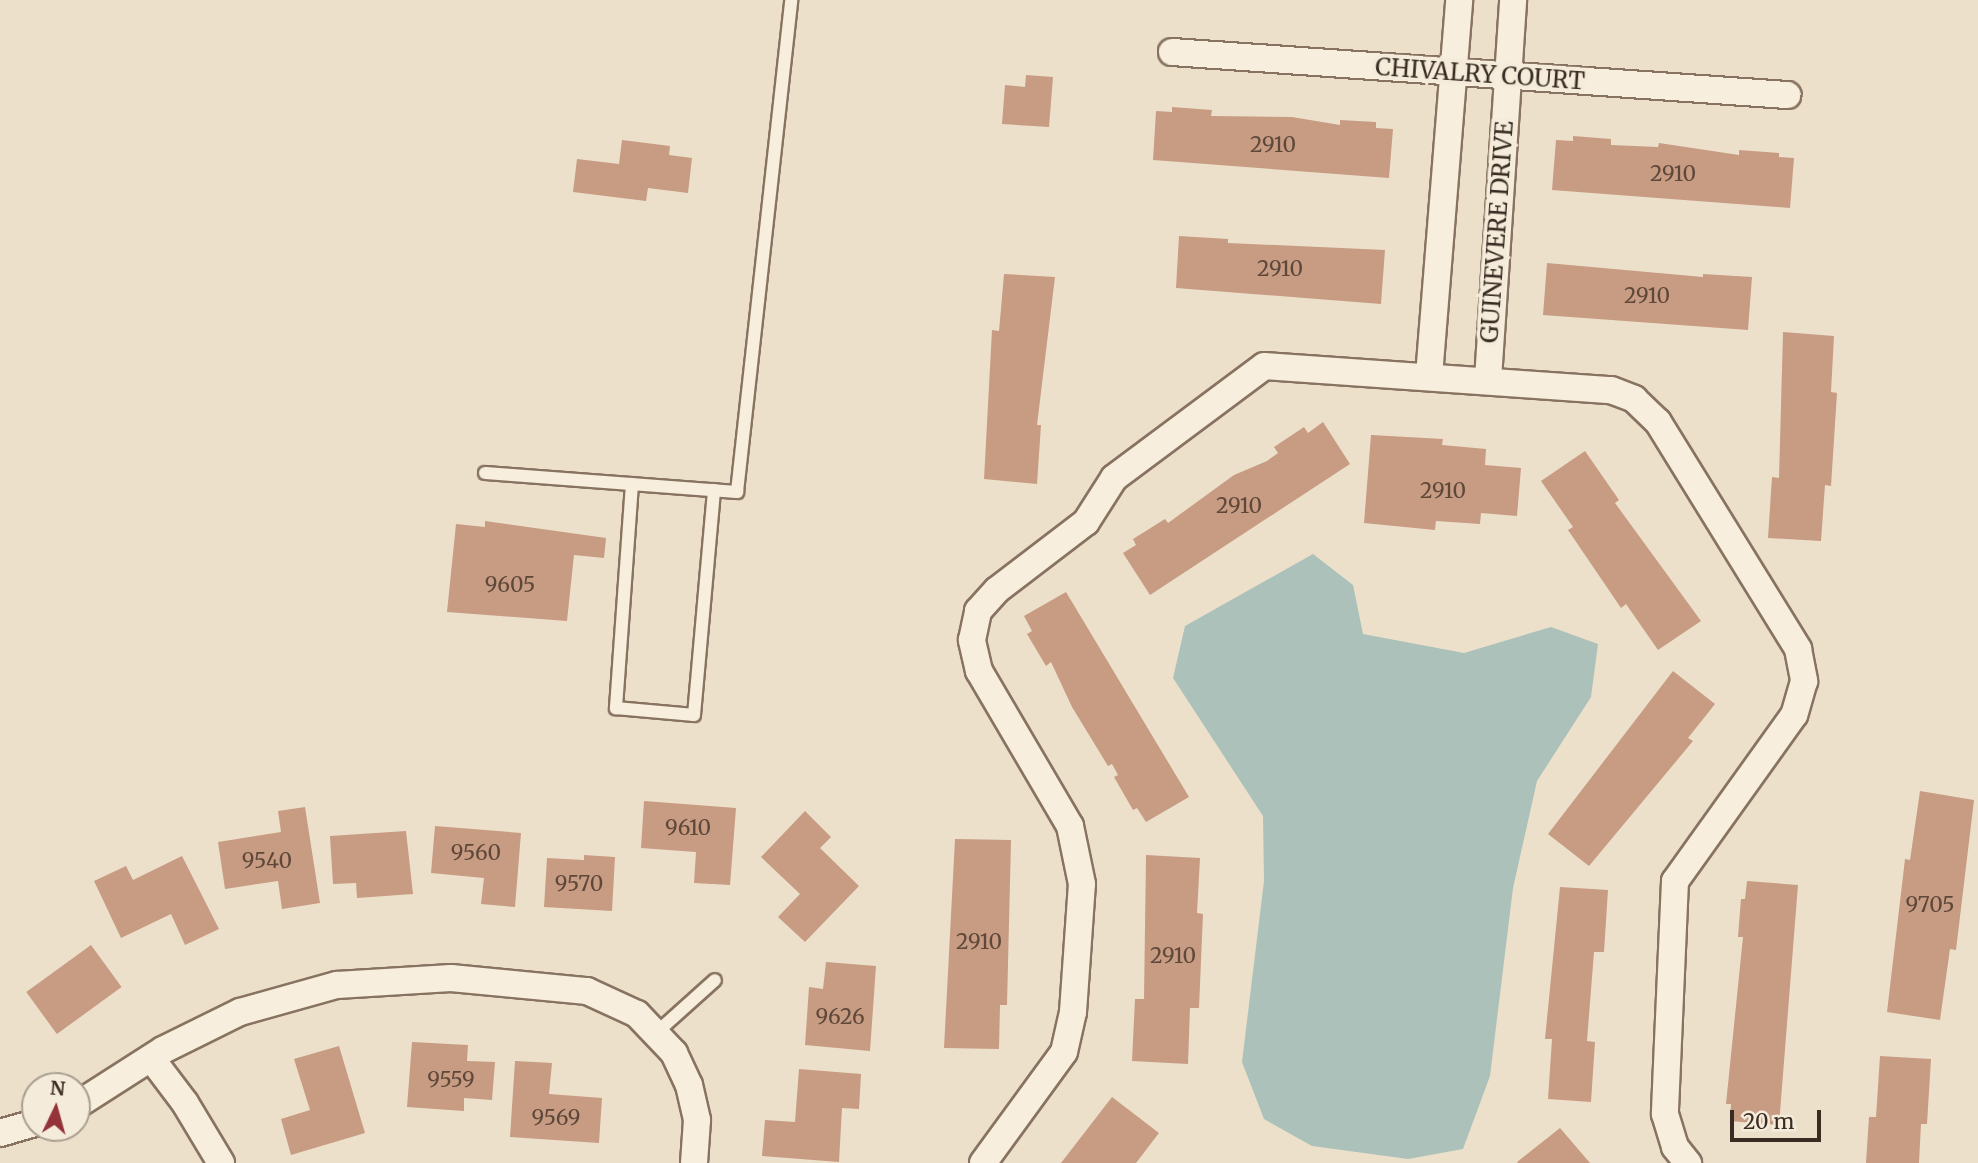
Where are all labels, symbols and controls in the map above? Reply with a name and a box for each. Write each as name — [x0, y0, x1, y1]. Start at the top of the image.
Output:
street label: CHIVALRY COURT — [1374, 52, 1586, 96]
street label: GUINEVERE DRIVE — [1475, 120, 1519, 344]
house number: 2910 — [1250, 132, 1296, 158]
house number: 2910 — [1650, 161, 1696, 187]
house number: 2910 — [1257, 256, 1303, 282]
house number: 2910 — [1624, 283, 1670, 309]
house number: 2910 — [1420, 478, 1466, 504]
house number: 2910 — [1216, 493, 1262, 519]
house number: 9605 — [485, 572, 535, 598]
house number: 9610 — [665, 815, 711, 841]
house number: 9560 — [451, 840, 501, 866]
house number: 9540 — [242, 848, 292, 874]
house number: 9570 — [555, 871, 603, 897]
house number: 9705 — [1905, 892, 1955, 918]
house number: 2910 — [956, 929, 1002, 955]
house number: 2910 — [1150, 943, 1196, 969]
house number: 9626 — [815, 1004, 865, 1030]
house number: 9559 — [427, 1067, 475, 1093]
north arrow — [21, 1072, 91, 1142]
text: N — [49, 1075, 66, 1101]
scale bar — [1733, 1096, 1824, 1140]
house number: 9569 — [531, 1105, 581, 1131]
text: 20 m — [1743, 1108, 1794, 1135]

